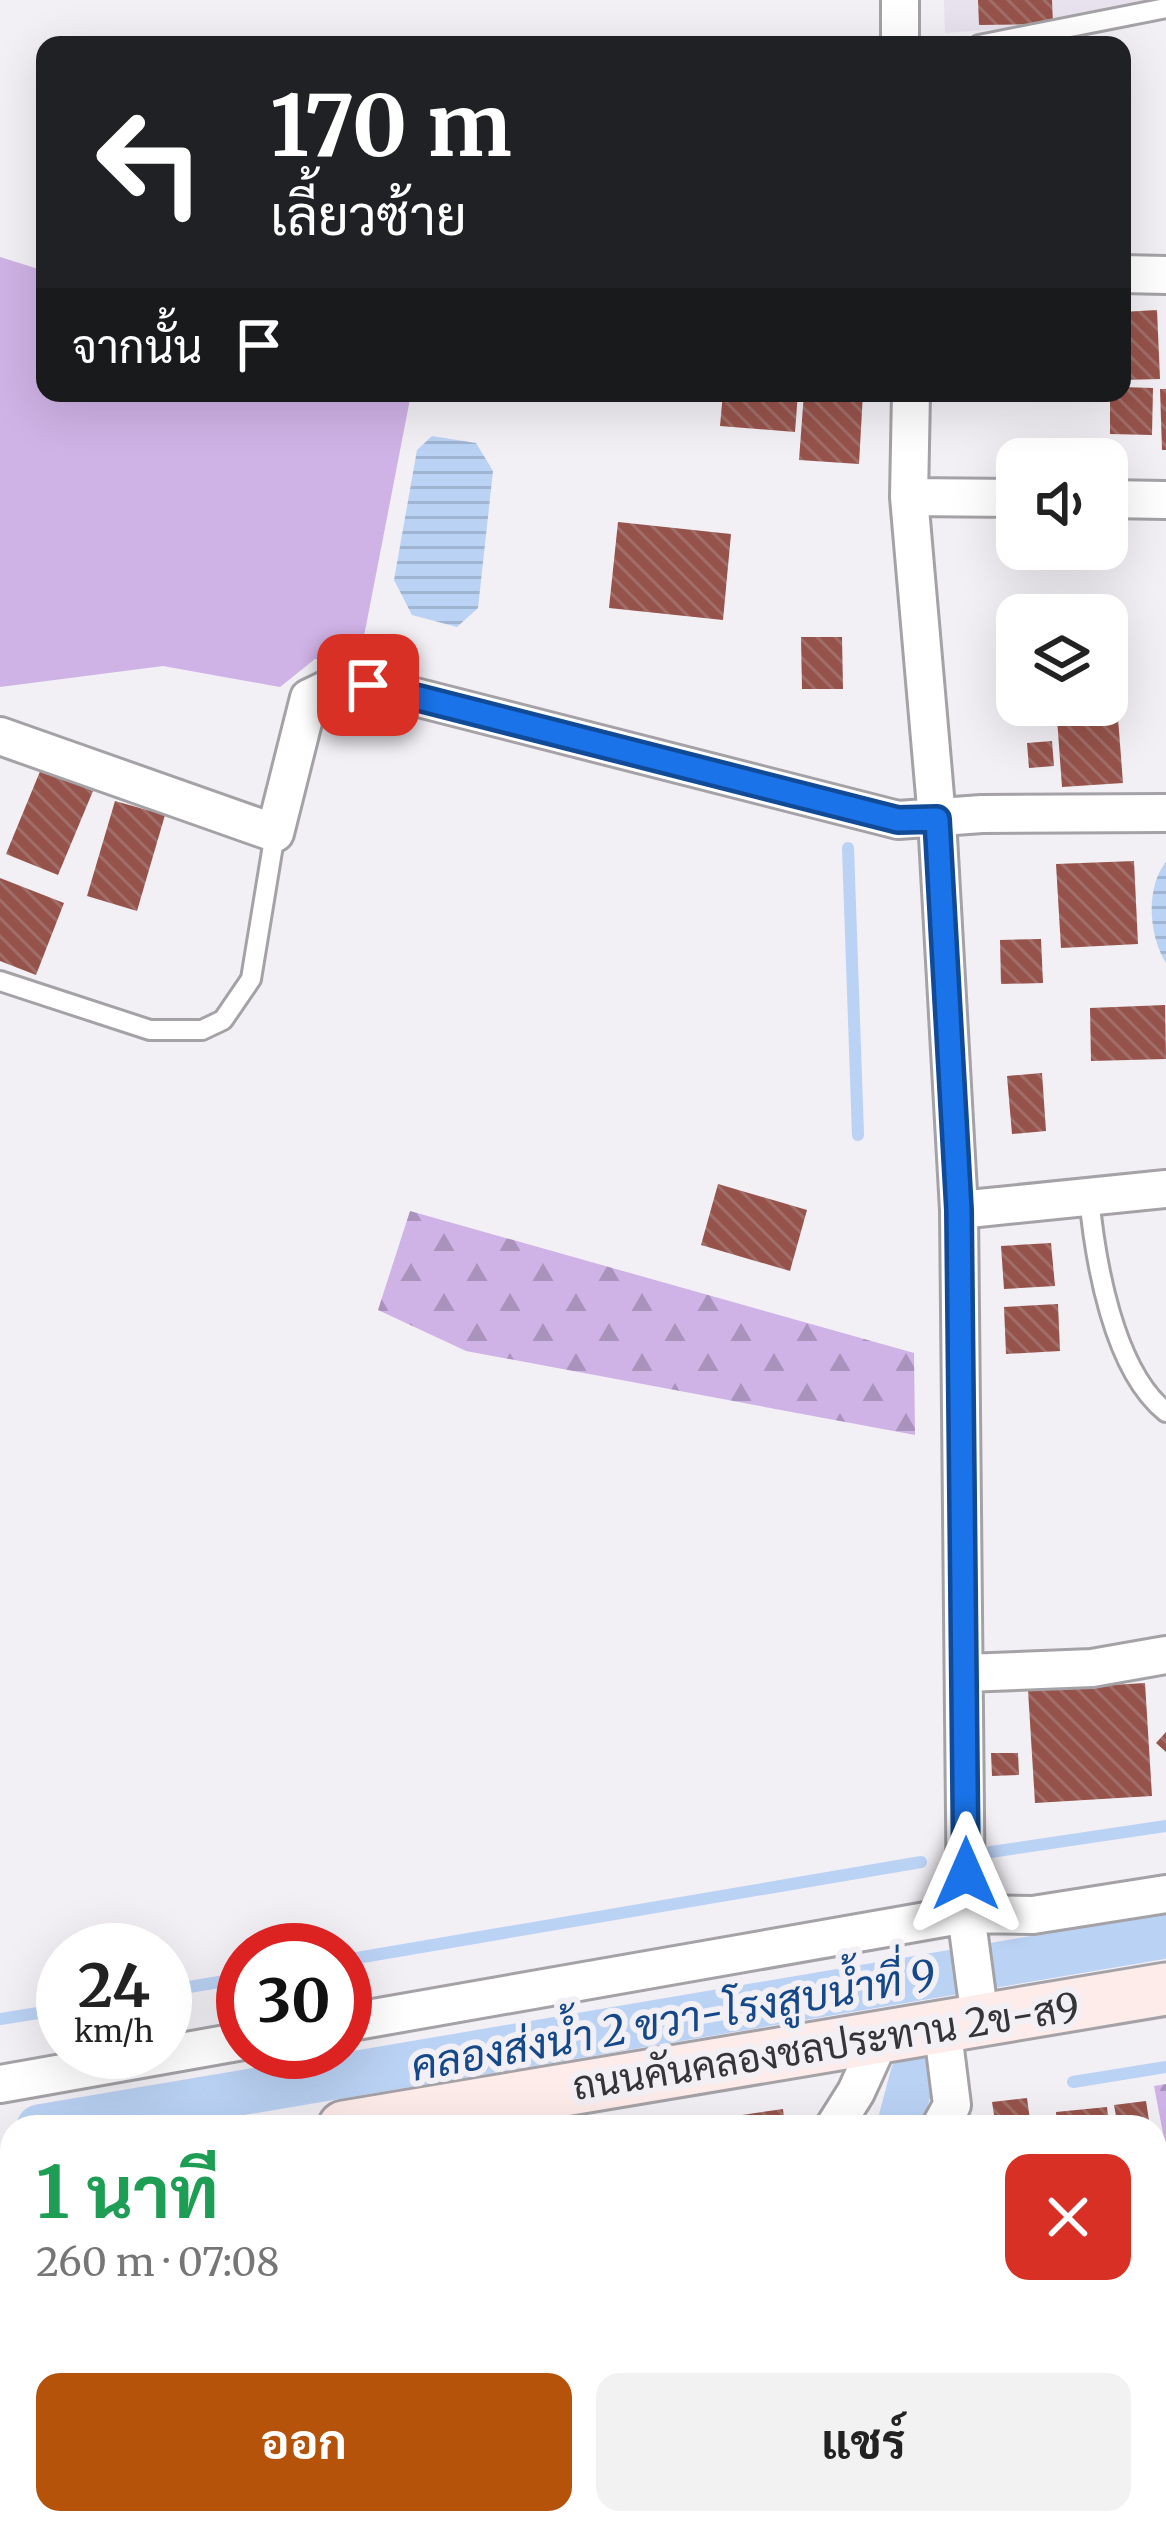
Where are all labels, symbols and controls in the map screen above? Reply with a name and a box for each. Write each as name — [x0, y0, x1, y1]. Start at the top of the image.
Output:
text: 170 m — [270, 73, 512, 179]
icon: left — [72, 84, 228, 240]
text: เลี้ยวซ้าย — [270, 182, 467, 250]
icon: arrive — [226, 312, 292, 378]
text: จากนั้น — [72, 319, 202, 375]
map controls — [996, 438, 1128, 726]
button: sound — [996, 438, 1128, 570]
button: layers — [996, 594, 1128, 726]
pin — [317, 634, 419, 736]
icon: arrive — [335, 652, 401, 718]
position arrow — [903, 1811, 1029, 1937]
speed limit sign: 30 — [216, 1923, 372, 2079]
water label: คลองส่งน้ำ 2 ขวา-โรงสูบน้ำที่ 9 — [405, 1937, 940, 2095]
text: 24 — [78, 1948, 150, 2023]
street label: ถนนคันคลองชลประทาน 2ข-ส9 — [569, 1982, 1083, 2111]
text: km/h — [74, 2012, 154, 2050]
text: 1 นาที — [36, 2147, 219, 2238]
button: close — [1005, 2154, 1131, 2280]
text: 260 m · 07:08 — [36, 2238, 280, 2287]
button: ออก — [36, 2373, 572, 2511]
button: แชร์ — [596, 2373, 1131, 2511]

